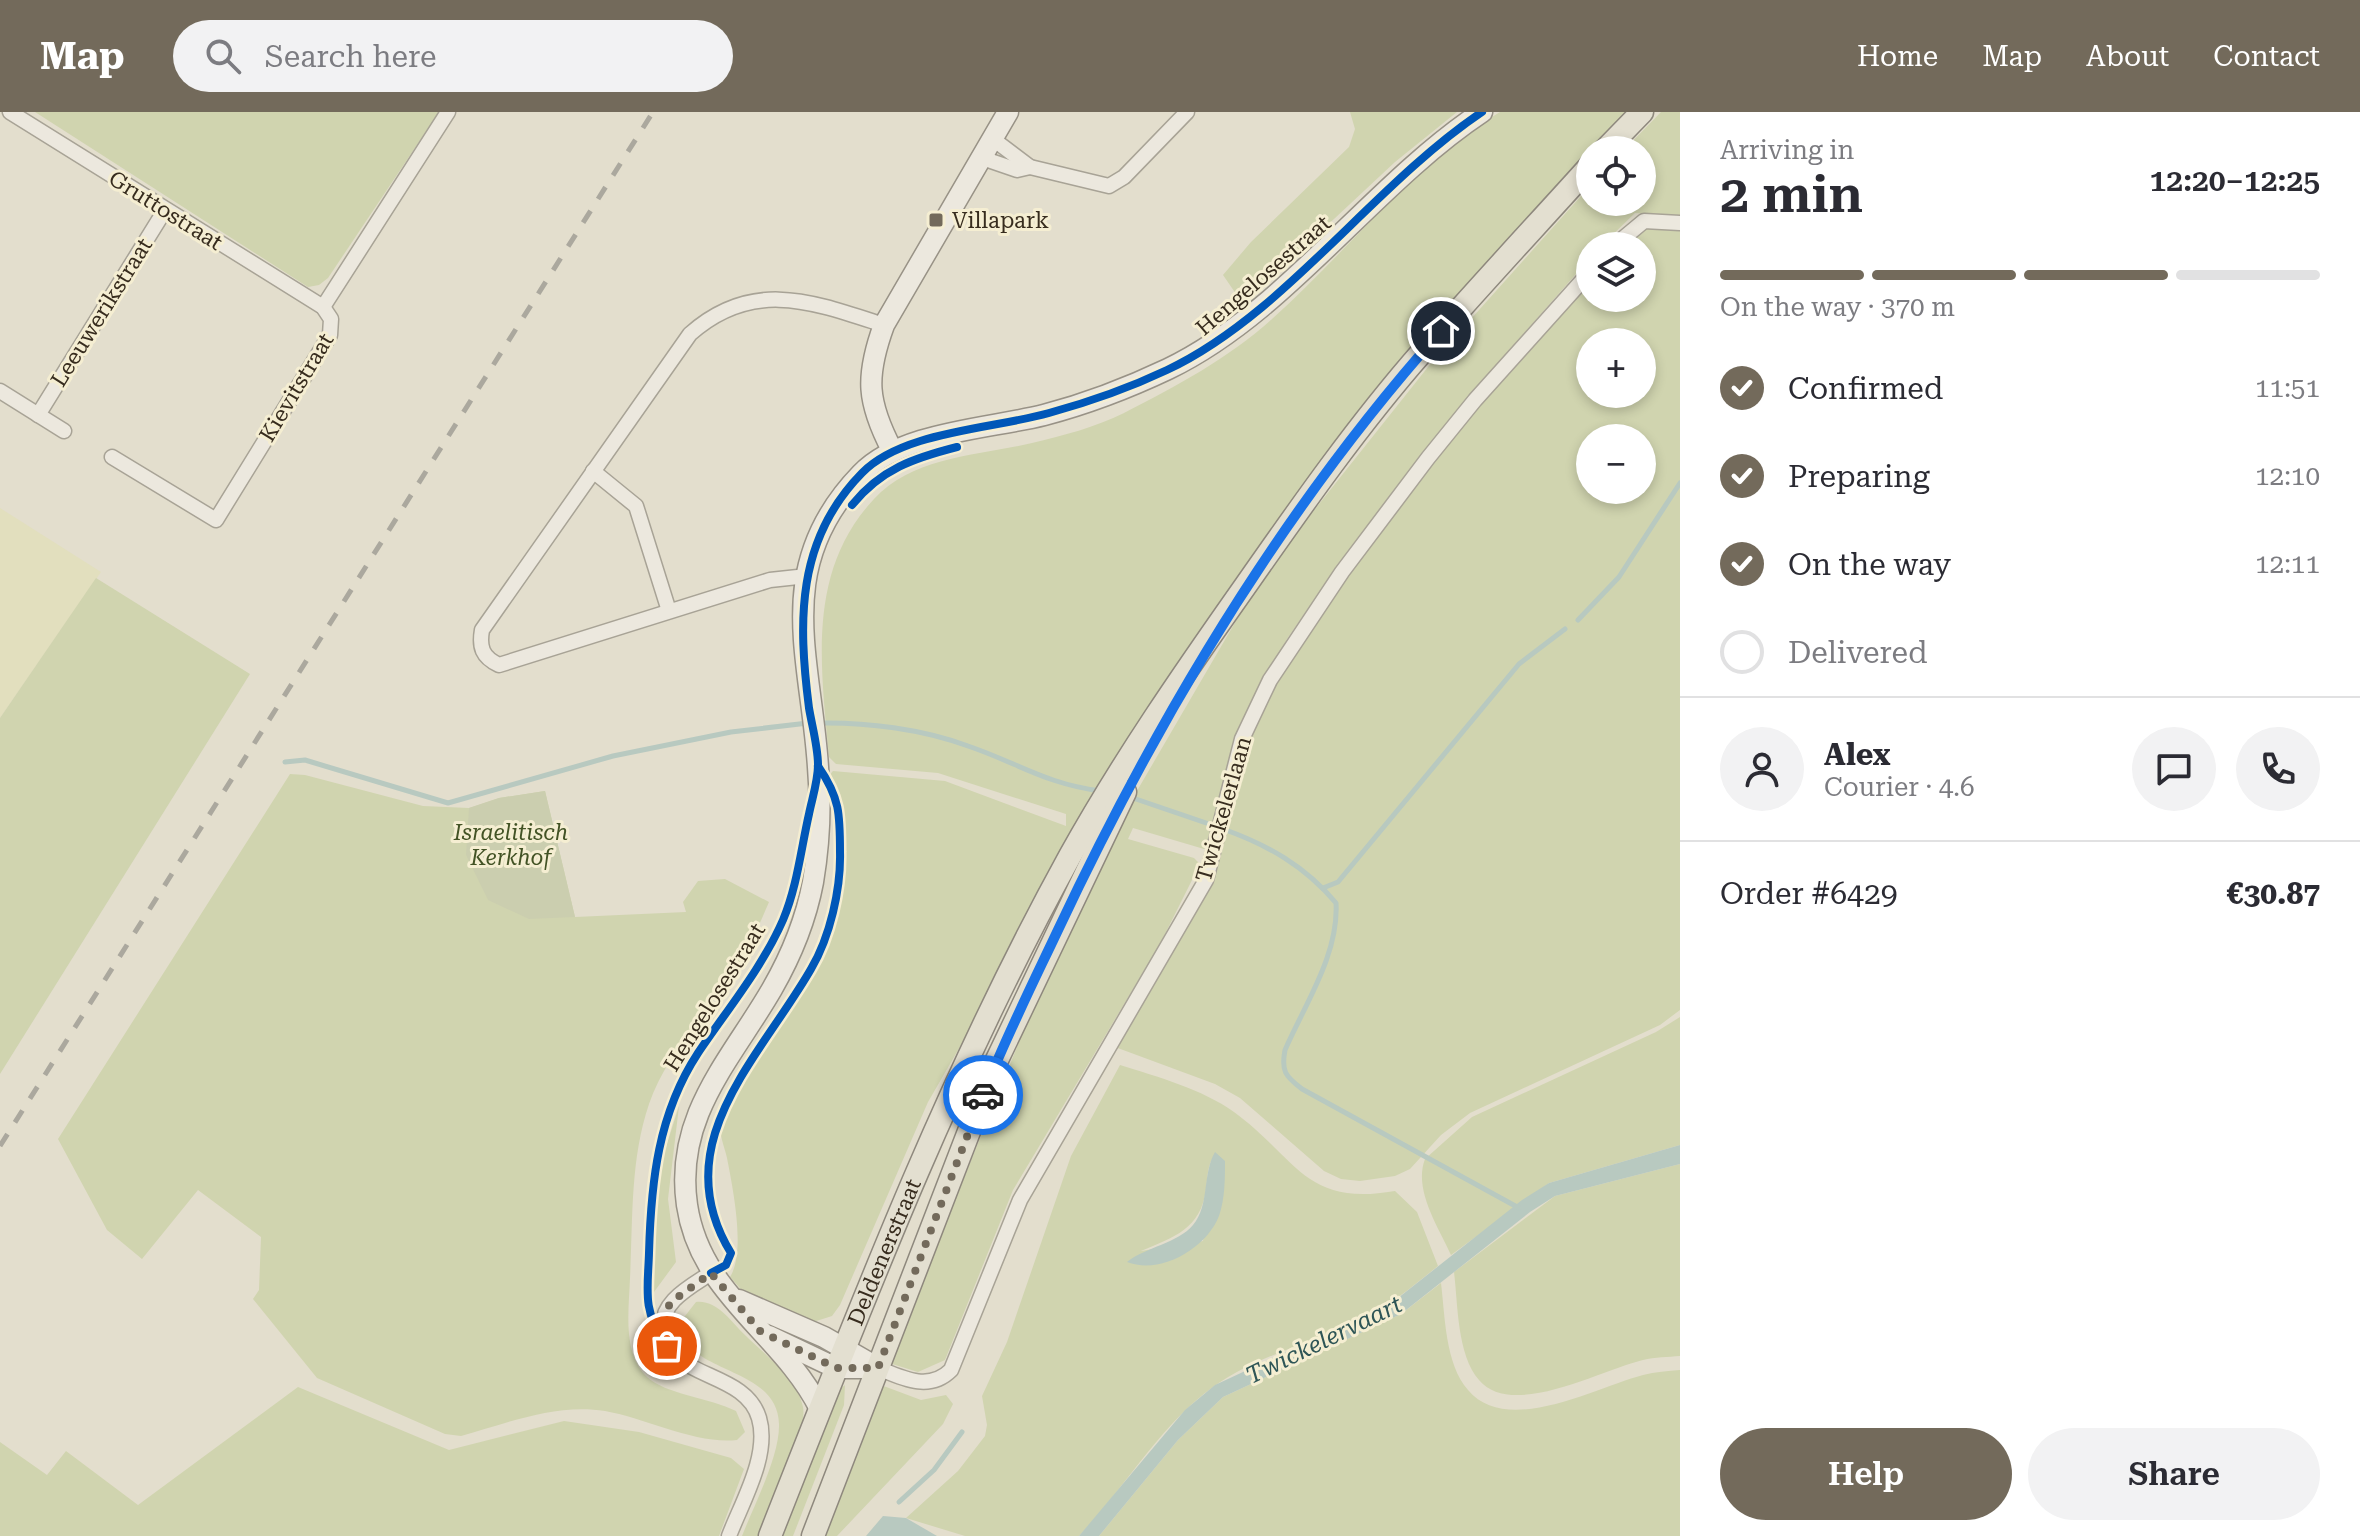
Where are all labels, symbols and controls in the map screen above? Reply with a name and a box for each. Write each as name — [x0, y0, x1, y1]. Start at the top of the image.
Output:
search box — [173, 20, 733, 92]
text: Map — [40, 34, 125, 78]
icon: search — [201, 34, 245, 78]
text: Search here — [265, 39, 437, 74]
text: Home — [1857, 40, 1938, 73]
text: Map — [1982, 40, 2042, 73]
text: About — [2086, 40, 2169, 73]
text: Contact — [2213, 40, 2320, 73]
text: Arriving in — [1720, 135, 1854, 165]
map controls — [1576, 136, 1656, 504]
button: locate — [1576, 136, 1656, 216]
text: 12:20–12:25 — [2150, 163, 2320, 198]
text: 2 min — [1720, 164, 1863, 225]
street label: Gruttostraat — [104, 166, 227, 255]
place label: Villapark — [952, 208, 1049, 233]
street label: Hengelosestraat — [1191, 210, 1336, 341]
marker: Villapark — [927, 211, 945, 229]
button: layers — [1576, 232, 1656, 312]
street label: Leeuwerikstraat — [46, 233, 157, 391]
text: On the way · 370 m — [1720, 292, 1955, 322]
pin — [1407, 297, 1475, 365]
icon: home — [1419, 309, 1463, 353]
button: + — [1576, 328, 1656, 408]
street label: Kievitstraat — [254, 329, 339, 446]
icon: check — [1720, 366, 1764, 410]
text: Confirmed — [1788, 371, 1943, 406]
text: 11:51 — [2255, 373, 2320, 403]
button: − — [1576, 424, 1656, 504]
icon: check — [1720, 454, 1764, 498]
text: Preparing — [1788, 459, 1930, 494]
text: 12:10 — [2255, 461, 2320, 491]
icon: check — [1720, 542, 1764, 586]
text: On the way — [1788, 547, 1951, 582]
text: 12:11 — [2255, 549, 2320, 579]
text: Delivered — [1788, 635, 1927, 670]
button: person — [1720, 727, 1804, 811]
button: chat — [2132, 727, 2216, 811]
button: phone — [2236, 727, 2320, 811]
street label: Twickelerlaan — [1191, 734, 1256, 885]
text: Alex — [1824, 737, 1891, 772]
text: Courier · 4.6 — [1824, 772, 1974, 802]
park label: Israelitisch Kerkhof — [453, 820, 568, 870]
text: Order #6429 — [1720, 876, 1898, 911]
text: €30.87 — [2227, 876, 2320, 911]
street label: Hengelosestraat — [659, 919, 770, 1076]
courier — [943, 1055, 1023, 1135]
icon: car — [961, 1073, 1005, 1117]
street label: Deldenerstraat — [843, 1175, 926, 1329]
water label: Twickelervaart — [1241, 1290, 1407, 1390]
pin — [633, 1312, 701, 1380]
icon: bag — [645, 1324, 689, 1368]
button: Help — [1720, 1428, 2012, 1520]
button: Share — [2028, 1428, 2320, 1520]

